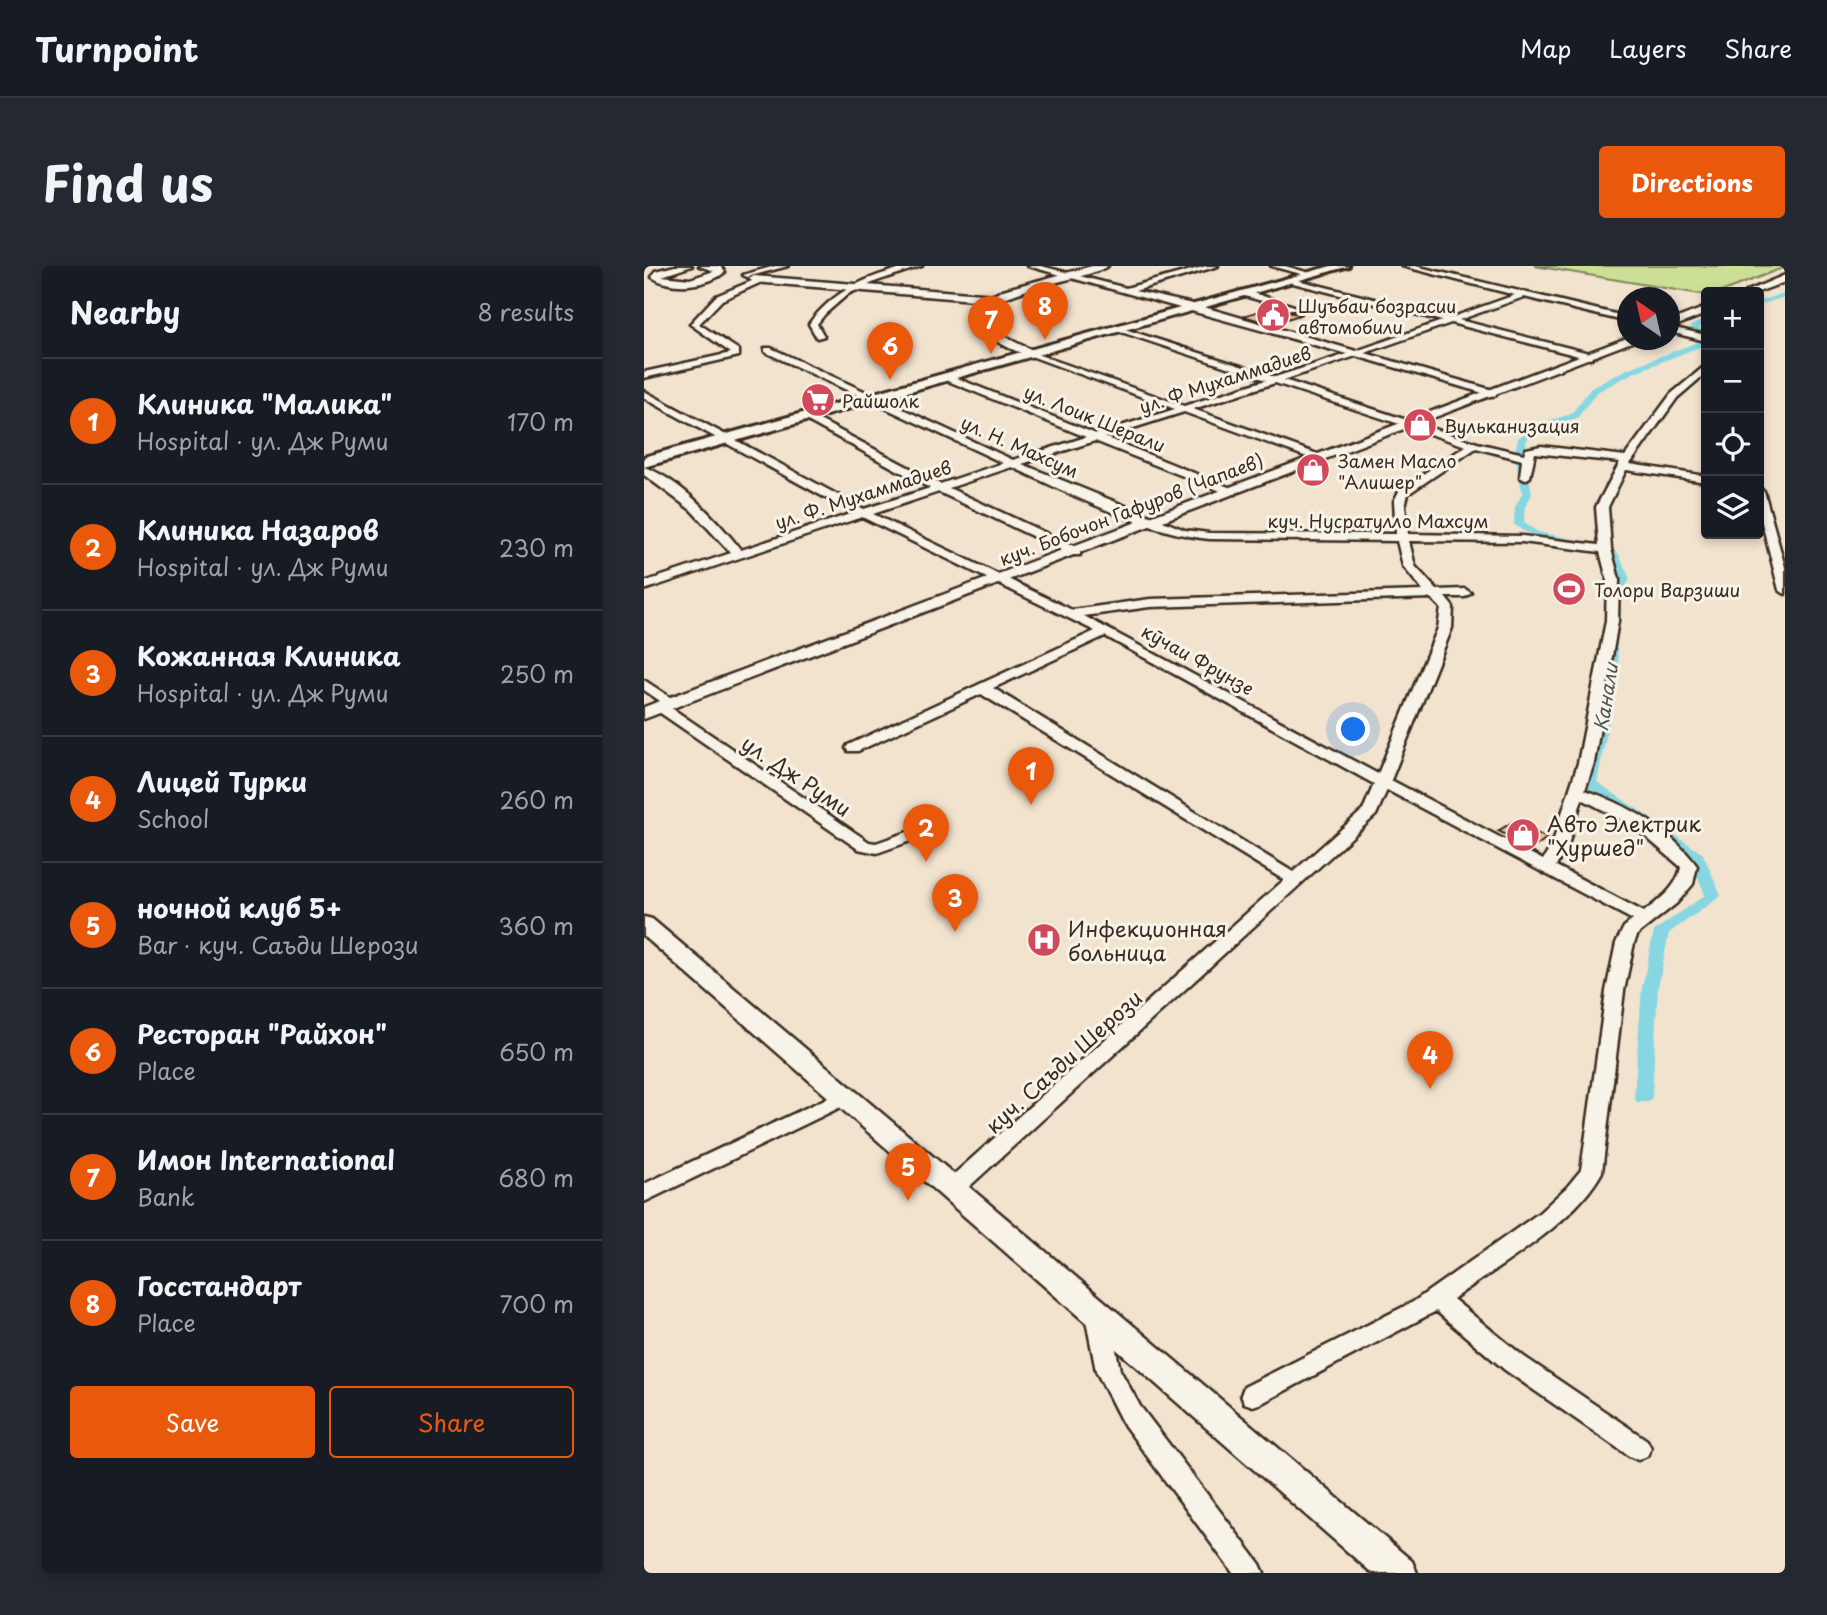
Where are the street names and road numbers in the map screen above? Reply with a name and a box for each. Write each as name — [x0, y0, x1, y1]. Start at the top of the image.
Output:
street label: ул. Ф Мухаммадиев — [1136, 338, 1314, 420]
street label: ул. Лоик Шерали — [1020, 377, 1170, 459]
street label: ул. Н. Махсум — [957, 408, 1083, 484]
street label: куч. Бобочон Гафуров (Чапаев) — [995, 446, 1267, 572]
street label: ул. Ф. Мухаммадиев — [771, 453, 955, 535]
street label: куч. Нусратулло Махсум — [1267, 507, 1489, 534]
street label: кӯчаи Фрунзе — [1137, 617, 1259, 701]
street label: ул. Дж Руми — [736, 727, 858, 823]
street label: куч. Саъди Шерози — [977, 982, 1149, 1140]

